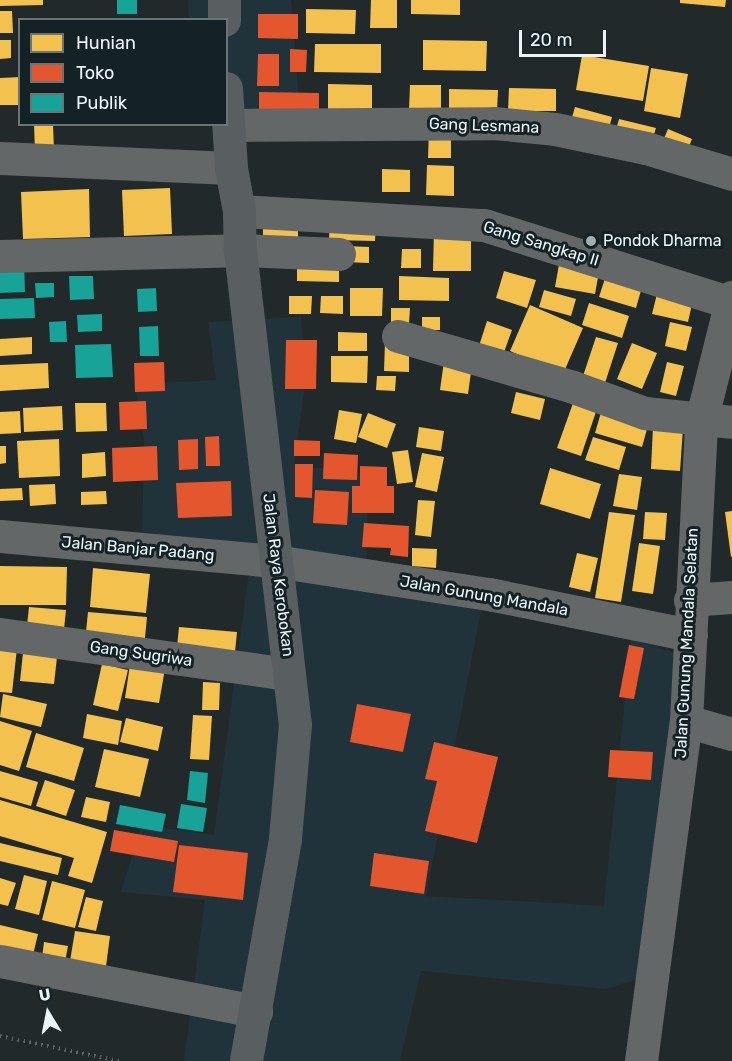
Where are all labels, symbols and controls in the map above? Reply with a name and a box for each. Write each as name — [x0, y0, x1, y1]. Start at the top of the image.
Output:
legend — [18, 18, 228, 126]
scale bar — [522, 18, 609, 56]
text: 20 m — [530, 29, 572, 51]
text: Hunian — [76, 32, 136, 54]
text: Toko — [76, 62, 114, 84]
text: Publik — [76, 92, 127, 114]
street label: Gang Lesmana — [428, 114, 540, 138]
street label: Gang Sangkap II — [481, 217, 601, 271]
place label: Pondok Dharma — [603, 231, 722, 251]
marker: Pondok Dharma — [584, 234, 598, 248]
street label: Jalan Raya Kerobokan — [258, 492, 298, 658]
street label: Jalan Gunung Mandala Selatan — [671, 527, 703, 759]
street label: Jalan Banjar Padang — [61, 533, 215, 565]
street label: Jalan Gunung Mandala — [398, 572, 570, 620]
street label: Gang Sugriwa — [88, 637, 194, 671]
north arrow — [18, 983, 78, 1043]
text: U — [37, 984, 52, 1005]

